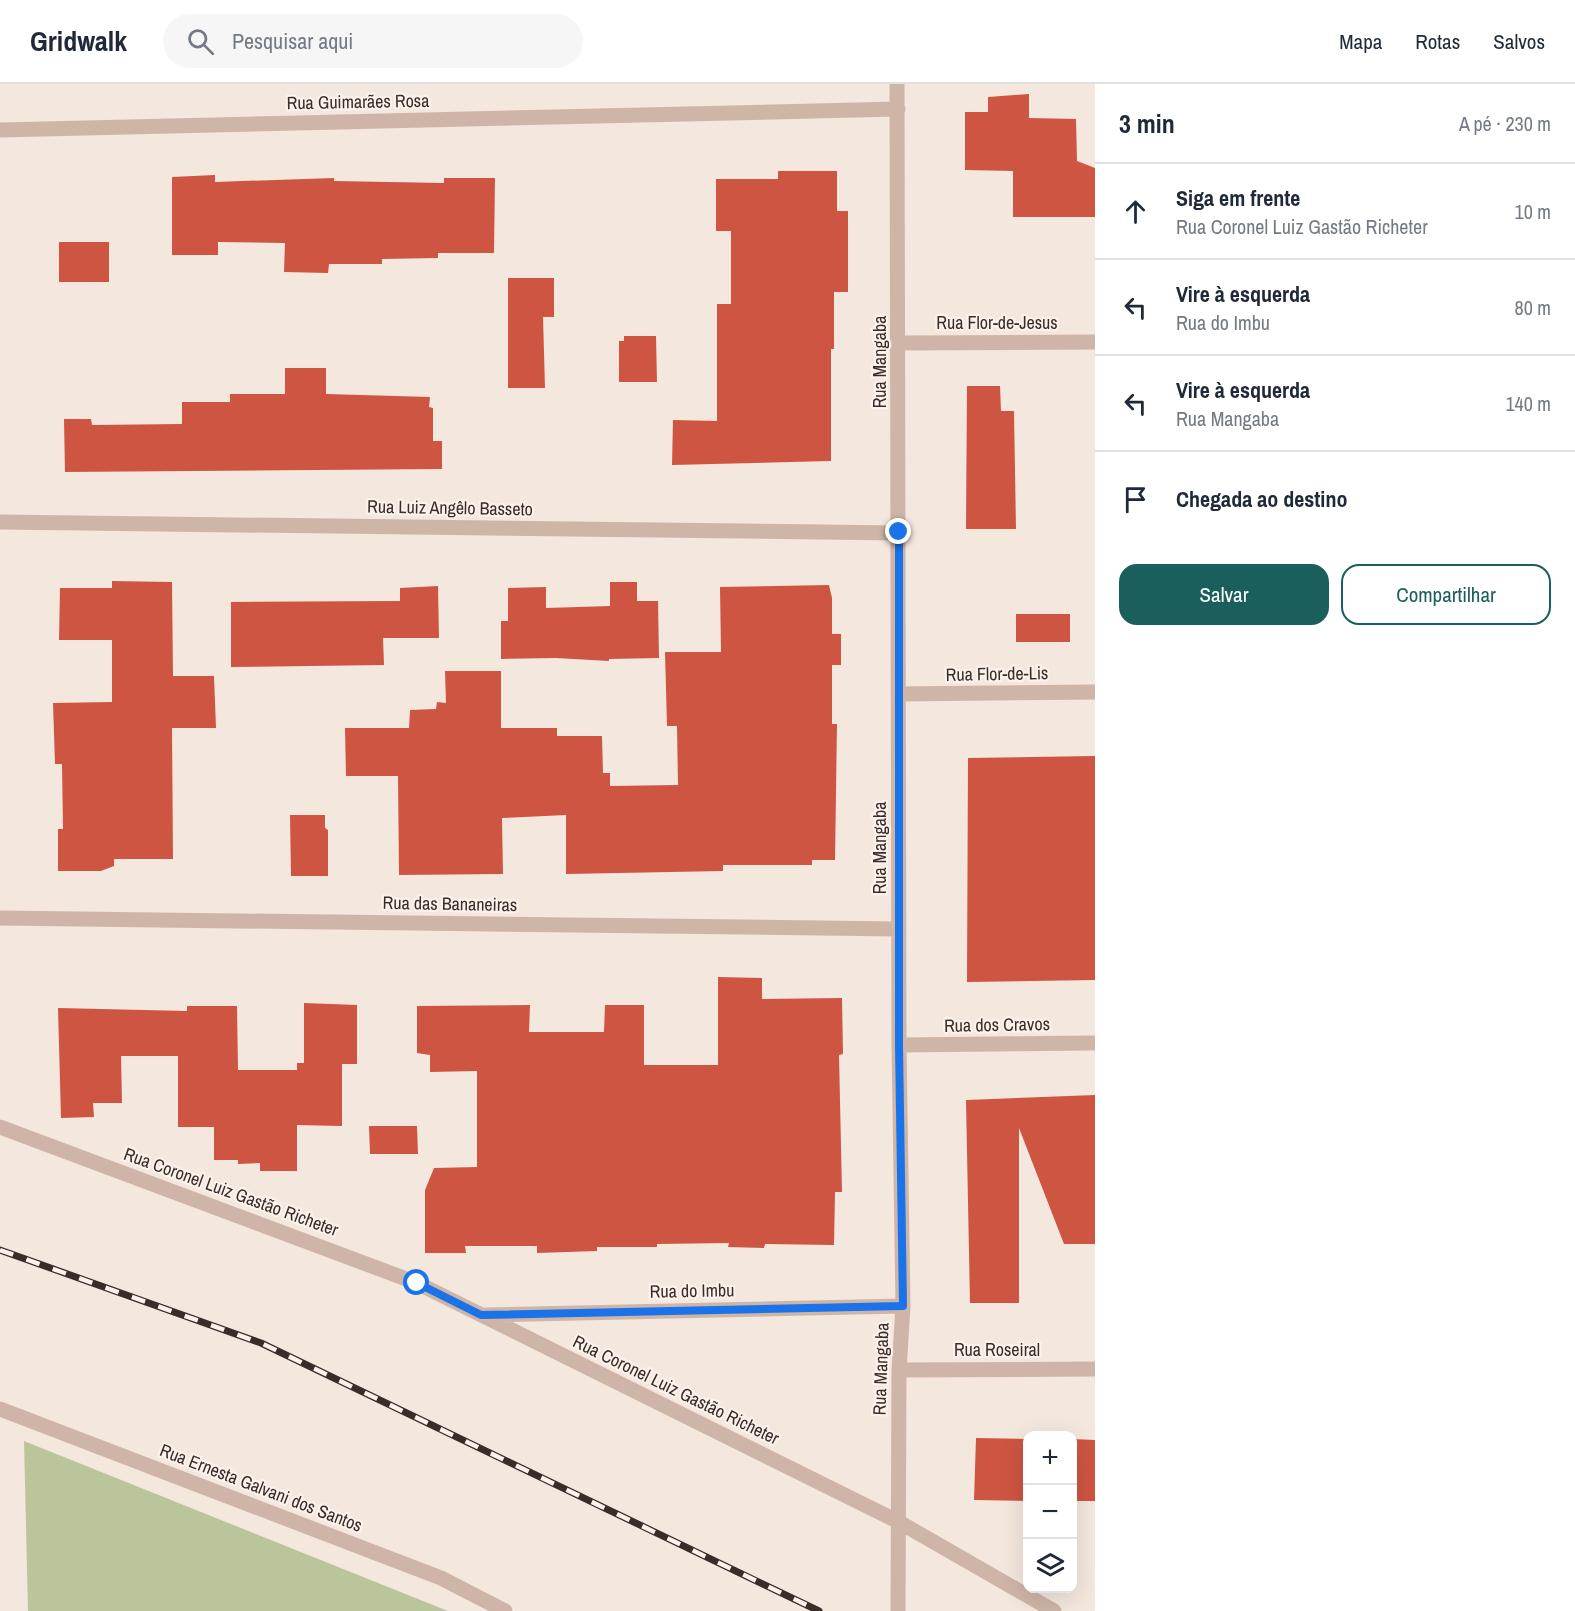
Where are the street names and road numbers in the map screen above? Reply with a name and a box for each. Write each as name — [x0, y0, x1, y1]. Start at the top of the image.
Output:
street label: Rua Guimarães Rosa — [286, 88, 430, 115]
street label: Rua Flor-de-Jesus — [936, 310, 1058, 335]
street label: Rua Mangaba — [867, 316, 892, 408]
street label: Rua Luiz Angêlo Basseto — [367, 494, 533, 521]
street label: Rua Flor-de-Lis — [946, 660, 1048, 687]
street label: Rua Mangaba — [867, 802, 892, 894]
street label: Rua das Bananeiras — [383, 890, 518, 917]
street label: Rua dos Cravos — [944, 1011, 1050, 1038]
street label: Rua Coronel Luiz Gastão Richeter — [120, 1141, 342, 1242]
street label: Rua do Imbu — [650, 1277, 734, 1304]
street label: Rua Mangaba — [866, 1322, 895, 1416]
street label: Rua Coronel Luiz Gastão Richeter — [569, 1329, 784, 1450]
street label: Rua Roseiral — [954, 1337, 1040, 1362]
street label: Rua Ernesta Galvani dos Santos — [156, 1437, 366, 1538]

